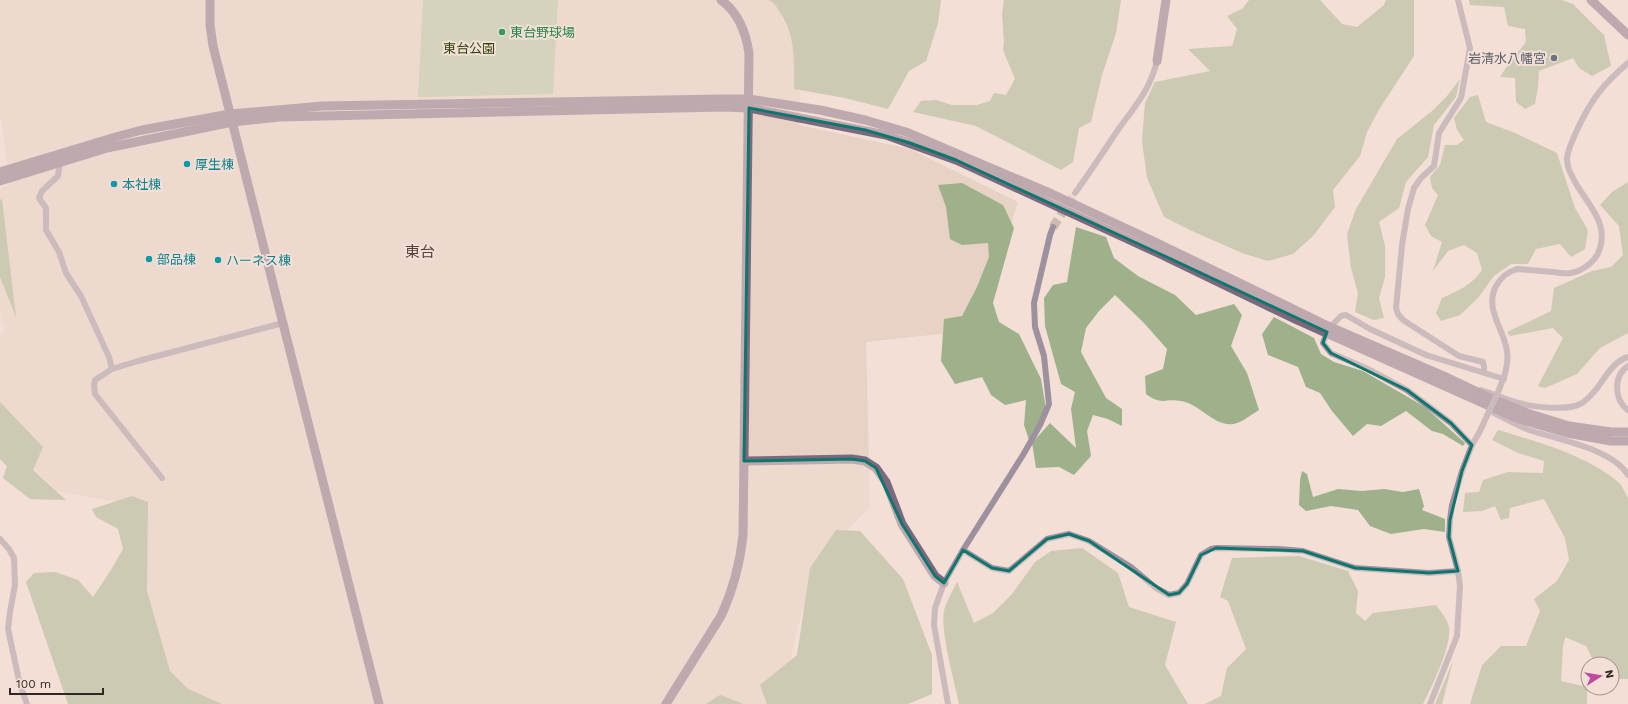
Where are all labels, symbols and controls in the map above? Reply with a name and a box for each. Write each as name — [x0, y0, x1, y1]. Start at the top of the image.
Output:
place label: 東台野球場 — [510, 25, 575, 40]
marker: 東台野球場 — [497, 27, 507, 37]
park label: 東台公園 — [443, 41, 495, 56]
place label: 岩清水八幡宮 — [1468, 51, 1546, 66]
marker: 岩清水八幡宮 — [1549, 53, 1559, 63]
place label: 厚生棟 — [195, 157, 234, 172]
marker: 厚生棟 — [182, 159, 192, 169]
place label: 本社棟 — [122, 177, 161, 192]
marker: 本社棟 — [109, 179, 119, 189]
district label: 東台 — [405, 243, 435, 261]
place label: 部品棟 — [157, 252, 196, 267]
place label: ハーネス棟 — [226, 253, 291, 268]
marker: 部品棟 — [144, 254, 154, 264]
marker: ハーネス棟 — [213, 255, 223, 265]
north arrow — [1580, 656, 1620, 696]
text: N — [1602, 669, 1616, 679]
scale bar — [10, 670, 103, 696]
text: 100 m — [16, 677, 51, 691]

